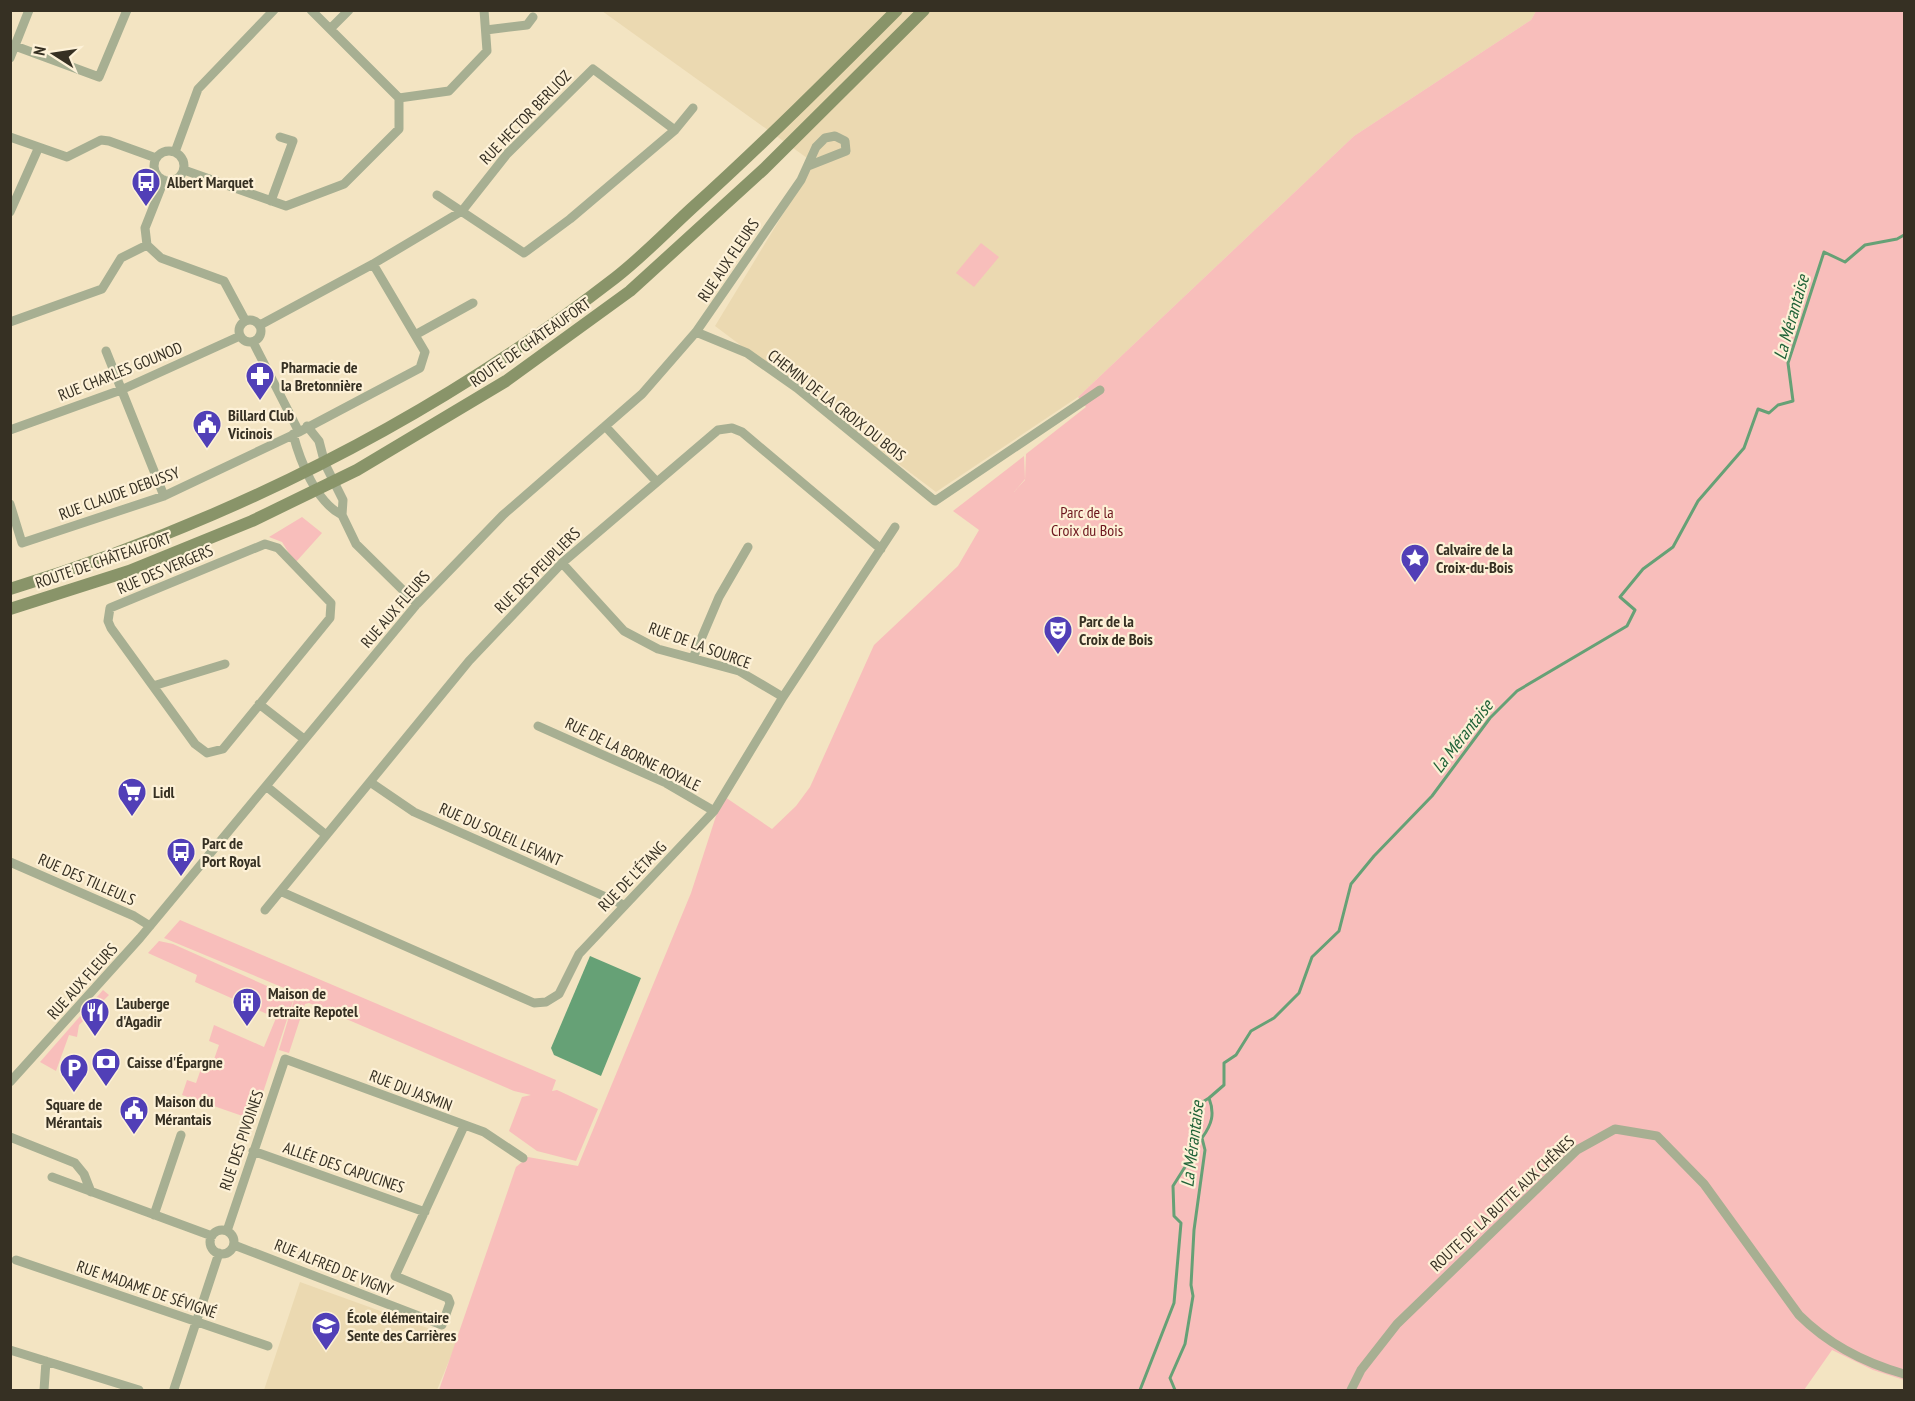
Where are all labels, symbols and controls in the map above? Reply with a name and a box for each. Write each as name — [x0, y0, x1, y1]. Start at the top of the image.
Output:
north arrow — [24, 24, 84, 84]
text: N — [29, 45, 50, 57]
street label: RUE HECTOR BERLIOZ — [475, 66, 575, 168]
bus stop icon: Albert Marquet — [130, 166, 162, 208]
place label: Albert Marquet — [166, 172, 254, 192]
street label: RUE AUX FLEURS — [693, 215, 763, 305]
water label: La Mérantaise — [1768, 271, 1814, 362]
street label: ROUTE DE CHÂTEAUFORT — [466, 293, 594, 391]
street label: RUE CHARLES GOUNOD — [55, 337, 185, 405]
street label: CHEMIN DE LA CROIX DU BOIS — [764, 345, 910, 465]
place label: Pharmacie de la Bretonnière — [281, 357, 362, 395]
pharmacy icon: Pharmacie de la Bretonnière — [244, 360, 276, 402]
place label: Billard Club Vicinois — [227, 405, 294, 443]
public building icon: Billard Club Vicinois — [191, 408, 223, 450]
street label: RUE CLAUDE DEBUSSY — [56, 462, 183, 524]
park label: Parc de la Croix du Bois — [1051, 502, 1123, 540]
street label: RUE DES PEUPLIERS — [490, 523, 584, 617]
street label: ROUTE DE CHÂTEAUFORT — [32, 527, 174, 593]
place label: Calvaire de la Croix-du-Bois — [1436, 539, 1514, 577]
street label: RUE DES VERGERS — [114, 540, 216, 598]
place icon: Calvaire de la Croix-du-Bois — [1399, 542, 1431, 584]
street label: RUE AUX FLEURS — [356, 566, 434, 652]
place label: Parc de la Croix de Bois — [1079, 611, 1153, 649]
theatre icon: Parc de la Croix de Bois — [1042, 614, 1074, 656]
street label: RUE DE LA SOURCE — [646, 617, 754, 673]
water label: La Mérantaise — [1426, 694, 1499, 777]
street label: RUE DE LA BORNE ROYALE — [562, 713, 704, 795]
supermarket icon: Lidl — [116, 776, 148, 818]
place label: Lidl — [153, 782, 175, 802]
street label: RUE DU SOLEIL LEVANT — [436, 798, 566, 870]
place label: Parc de Port Royal — [202, 833, 261, 871]
bus stop icon: Parc de Port Royal — [165, 836, 197, 878]
street label: RUE DE L'ÉTANG — [594, 837, 671, 915]
street label: RUE DES TILLEULS — [35, 849, 139, 909]
street label: RUE AUX FLEURS — [43, 939, 122, 1023]
place label: Maison de retraite Repotel — [268, 983, 358, 1021]
building icon: Maison de retraite Repotel — [231, 986, 263, 1028]
place label: L'auberge d'Agadir — [116, 993, 170, 1031]
restaurant icon: L'auberge d'Agadir — [79, 996, 111, 1038]
bank icon: Caisse d'Épargne — [90, 1046, 122, 1088]
parking icon: Square de Mérantais — [58, 1052, 90, 1094]
place label: Caisse d'Épargne — [127, 1052, 223, 1072]
street label: RUE DU JASMIN — [367, 1065, 455, 1115]
street label: RUE DES PIVOINES — [215, 1087, 268, 1193]
place label: Maison du Mérantais — [155, 1091, 213, 1129]
place label: Square de Mérantais — [46, 1094, 103, 1132]
public building icon: Maison du Mérantais — [118, 1094, 150, 1136]
water label: La Mérantaise — [1175, 1098, 1209, 1188]
street label: ROUTE DE LA BUTTE AUX CHÊNES — [1426, 1131, 1578, 1275]
street label: ALLÉE DES CAPUCINES — [281, 1137, 407, 1197]
street label: RUE ALFRED DE VIGNY — [272, 1234, 397, 1300]
street label: RUE MADAME DE SÉVIGNÉ — [74, 1256, 220, 1322]
place label: École élémentaire Sente des Carrières — [347, 1307, 457, 1345]
school or university icon: École élémentaire Sente des Carrières — [310, 1310, 342, 1352]

